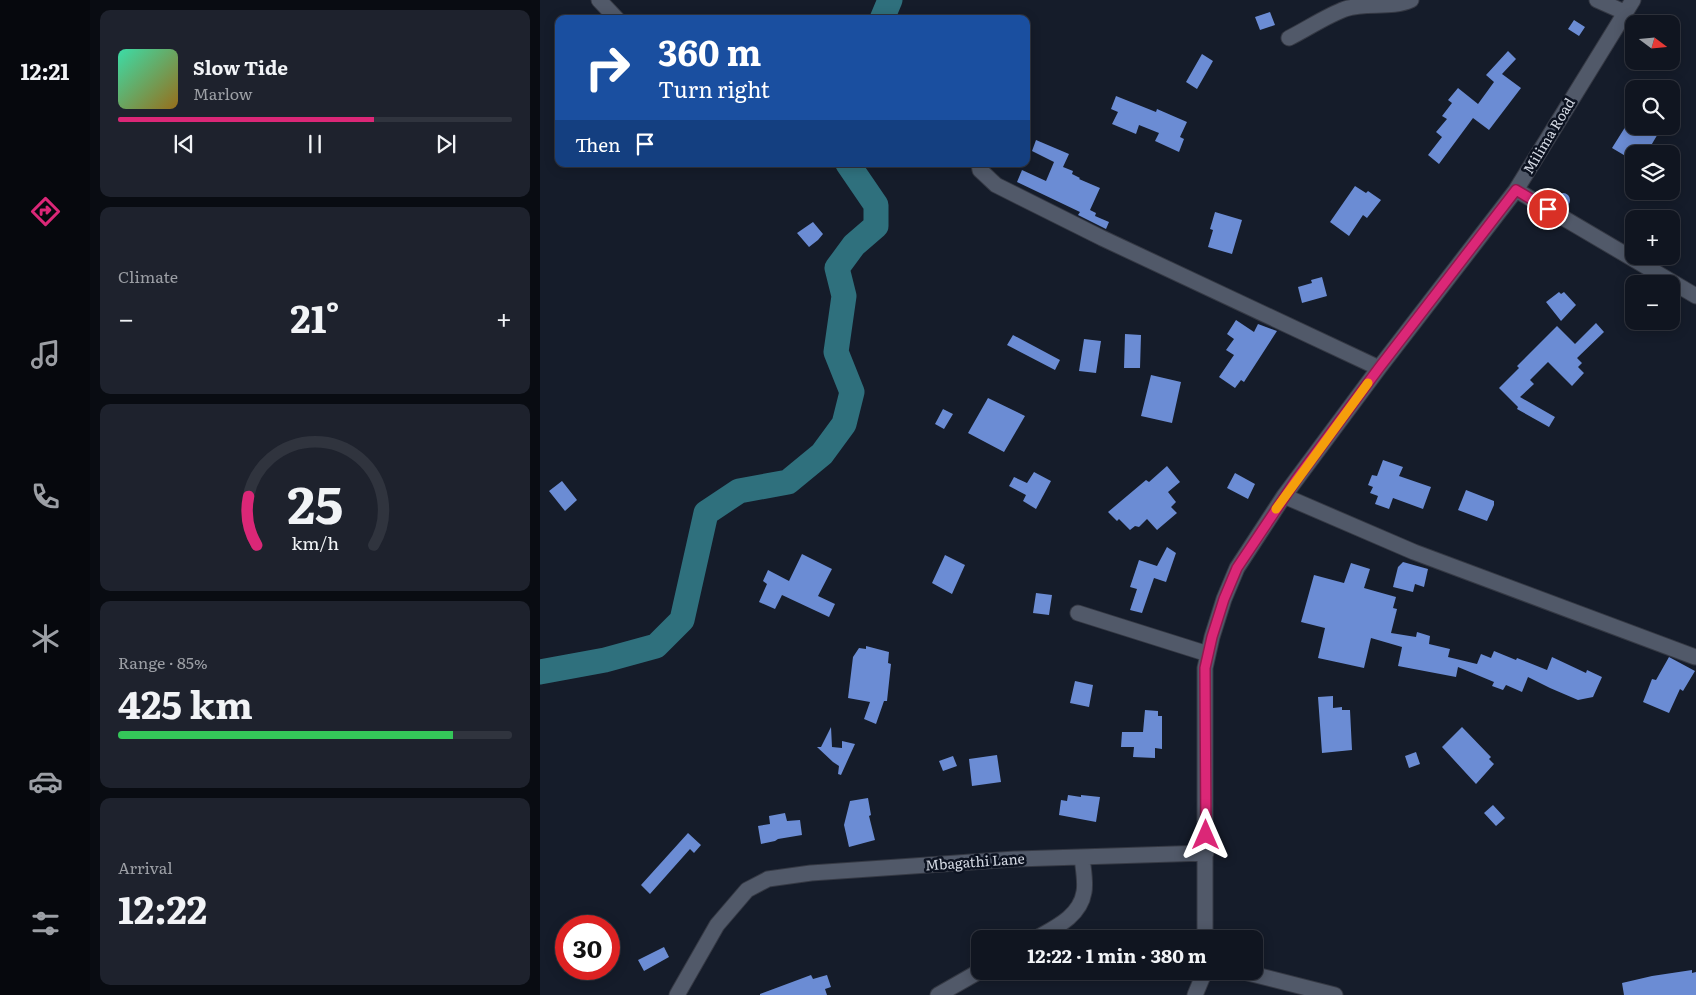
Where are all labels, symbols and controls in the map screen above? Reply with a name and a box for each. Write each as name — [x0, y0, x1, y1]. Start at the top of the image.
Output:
north arrow — [1625, 15, 1680, 70]
map controls — [1625, 15, 1680, 330]
text: 360 m — [658, 25, 761, 77]
icon: right — [575, 35, 640, 100]
text: Slow Tide — [193, 53, 288, 81]
text: 12:21 — [21, 54, 69, 87]
text: Turn right — [658, 72, 770, 105]
button: search — [1625, 80, 1680, 135]
text: Marlow — [193, 81, 253, 105]
street label: Milima Road — [1517, 93, 1579, 177]
icon: previous — [170, 130, 198, 158]
icon: pause — [301, 130, 329, 158]
icon: next — [432, 130, 460, 158]
text: Then — [575, 130, 621, 158]
icon: arrive — [631, 130, 659, 158]
button: layers — [1625, 145, 1680, 200]
pin — [1527, 188, 1569, 230]
icon: directions — [28, 194, 63, 229]
icon: arrive — [1534, 195, 1562, 223]
button: + — [1625, 210, 1680, 265]
text: Climate — [118, 264, 178, 288]
button: − — [1625, 275, 1680, 330]
text: 21° — [290, 288, 340, 345]
text: − — [118, 296, 134, 338]
text: + — [496, 296, 512, 338]
icon: music — [28, 337, 63, 372]
text: 25 — [287, 462, 343, 540]
icon: phone — [28, 479, 63, 514]
text: km/h — [291, 529, 339, 556]
icon: climate — [28, 621, 63, 656]
text: Range · 85% — [118, 650, 208, 674]
text: 425 km — [118, 674, 253, 731]
icon: car — [28, 764, 63, 799]
position arrow — [1179, 808, 1231, 860]
street label: Mbagathi Lane — [924, 848, 1025, 874]
text: Arrival — [118, 855, 173, 879]
text: 12:22 — [118, 879, 207, 936]
icon: filters — [28, 906, 63, 941]
speed limit sign: 30 — [555, 915, 620, 980]
text: 12:22 · 1 min · 380 m — [1027, 941, 1207, 969]

